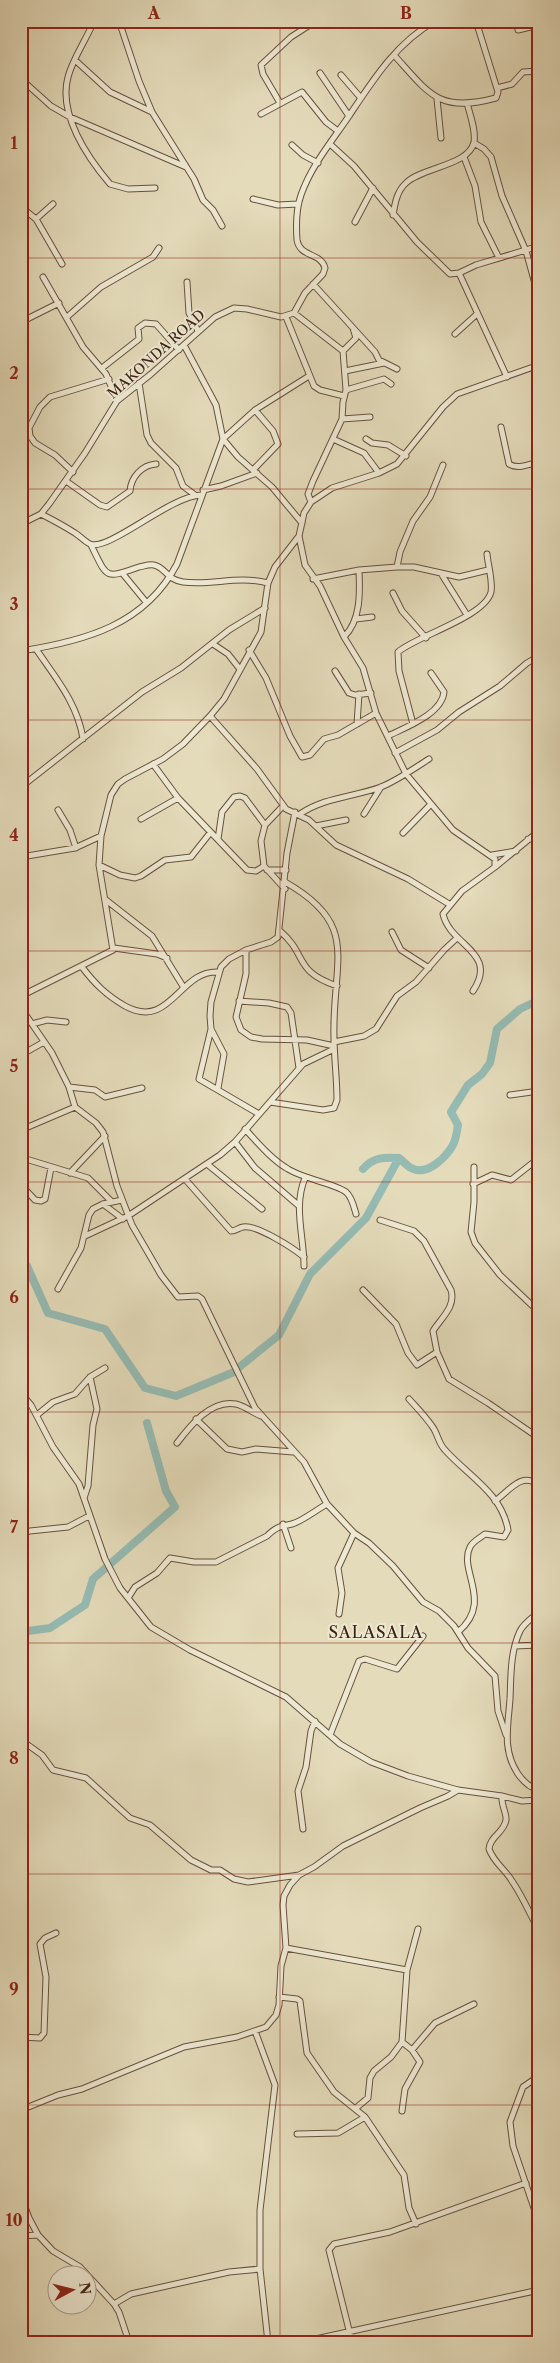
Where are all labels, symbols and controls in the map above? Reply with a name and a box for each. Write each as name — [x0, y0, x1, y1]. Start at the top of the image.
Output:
text: A — [147, 3, 161, 23]
text: B — [400, 3, 412, 23]
text: 1 — [10, 133, 18, 153]
street label: MAKONDA ROAD — [103, 305, 209, 403]
text: 2 — [9, 363, 19, 383]
text: 3 — [9, 594, 19, 614]
text: 4 — [9, 825, 19, 845]
text: 5 — [10, 1056, 19, 1076]
text: 6 — [9, 1287, 19, 1307]
text: 7 — [10, 1517, 19, 1537]
district label: SALASALA — [329, 1622, 424, 1642]
text: 8 — [9, 1748, 19, 1768]
text: 9 — [9, 1979, 19, 1999]
text: 10 — [5, 2210, 23, 2230]
north arrow — [48, 2266, 98, 2316]
text: N — [75, 2281, 95, 2296]

